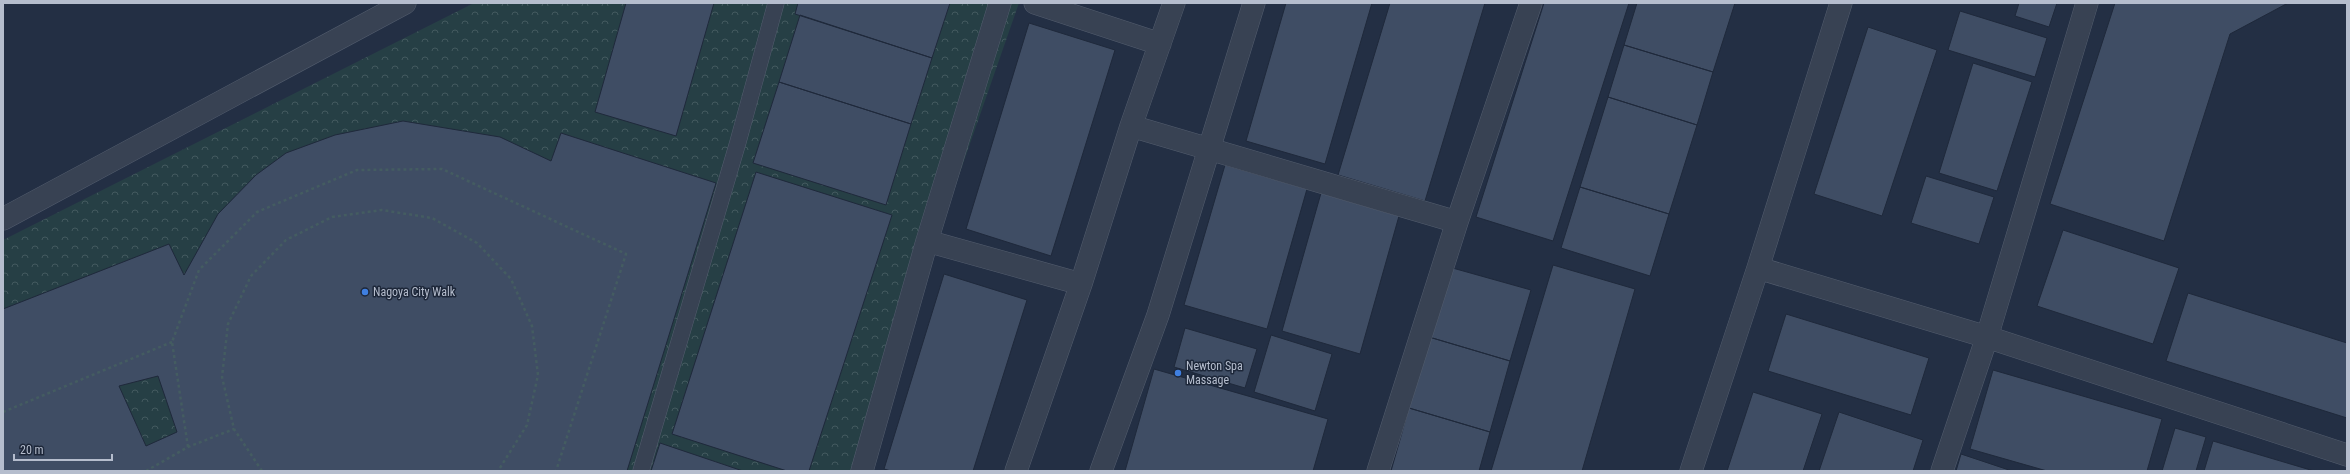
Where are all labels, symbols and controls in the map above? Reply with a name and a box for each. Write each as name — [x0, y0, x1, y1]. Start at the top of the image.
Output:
place label: Nagoya City Walk — [373, 285, 456, 299]
marker: Nagoya City Walk — [360, 287, 370, 297]
place label: Newton Spa Massage — [1186, 359, 1243, 387]
marker: Newton Spa Massage — [1173, 368, 1183, 378]
scale bar — [14, 436, 112, 462]
text: 20 m — [20, 443, 44, 457]

